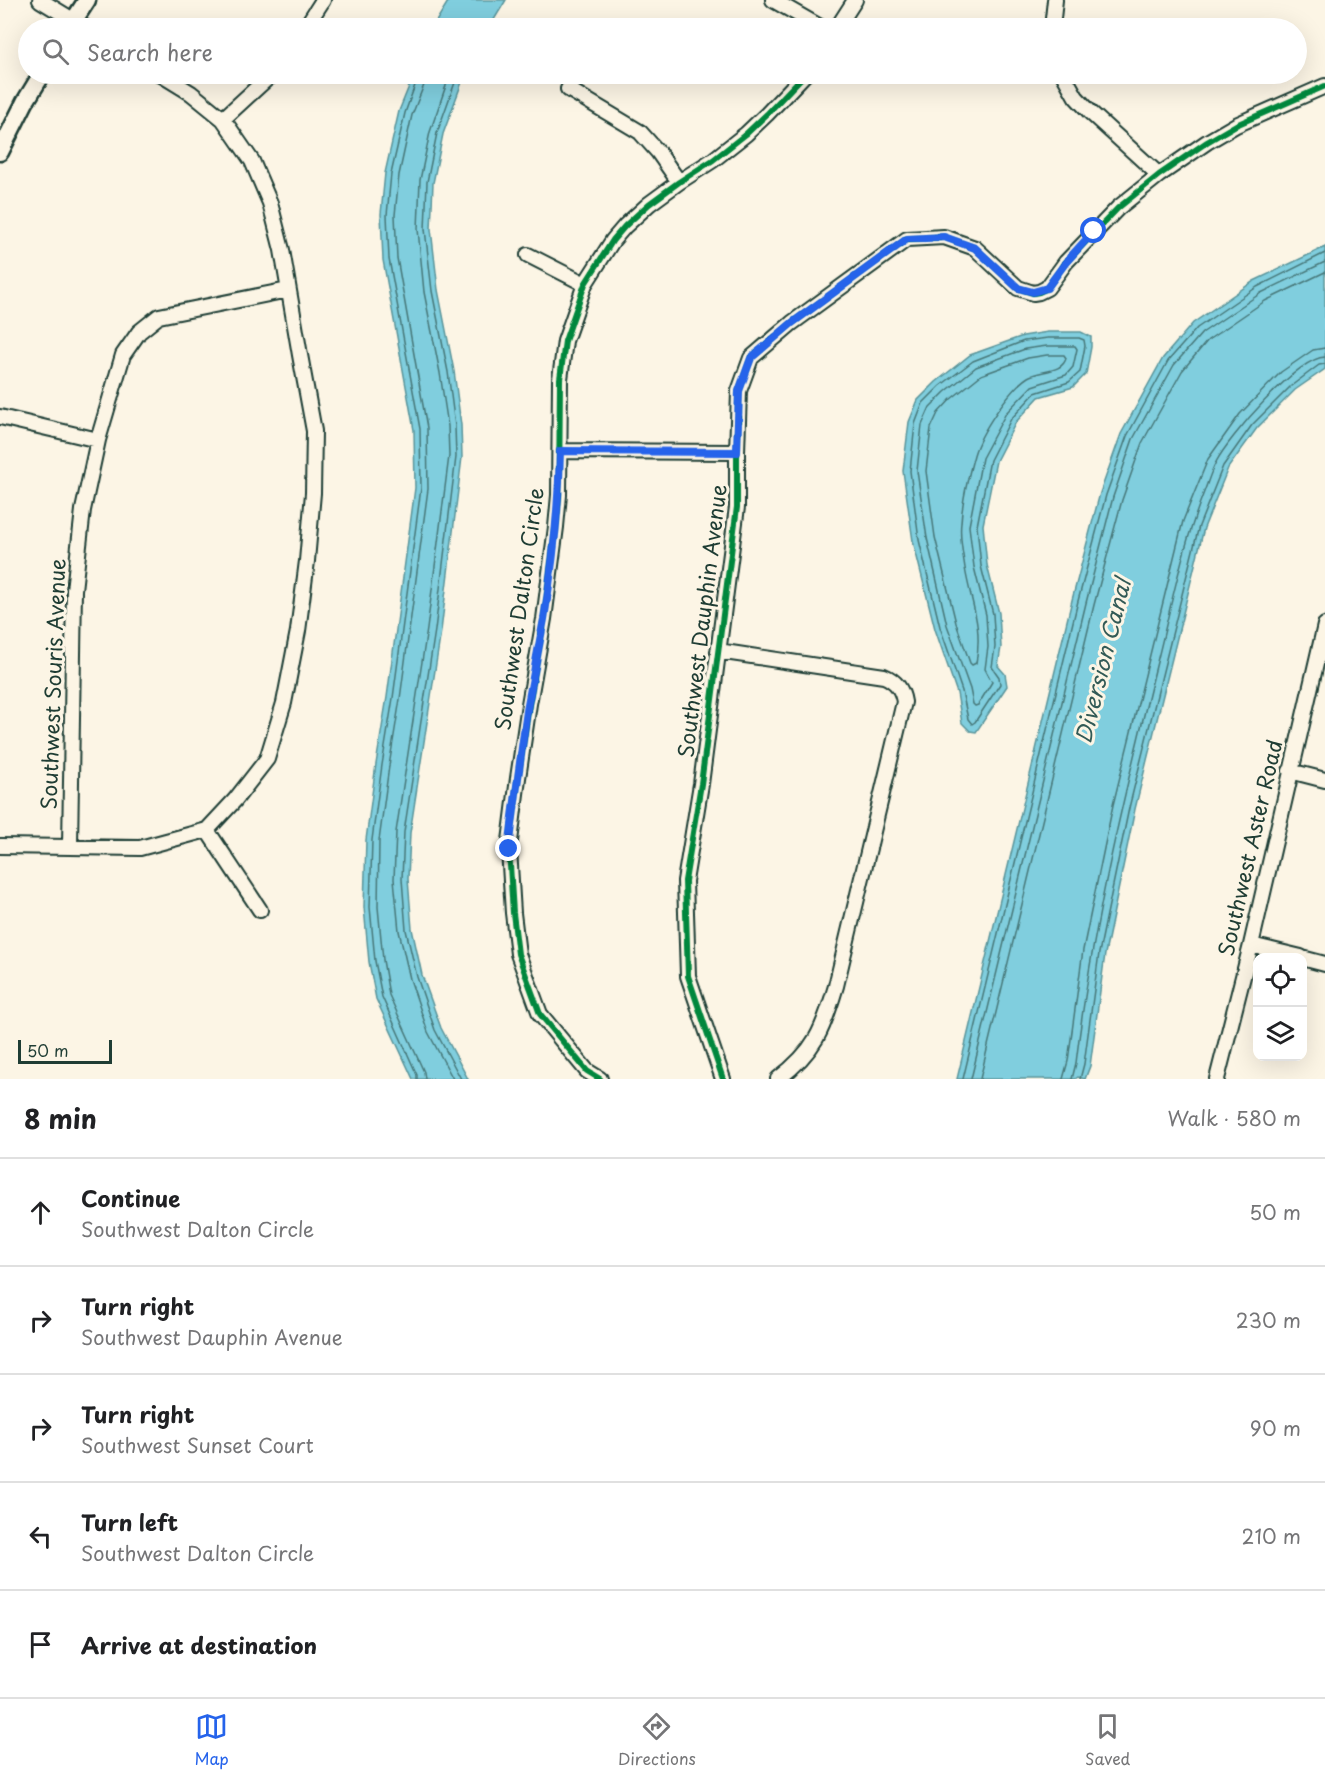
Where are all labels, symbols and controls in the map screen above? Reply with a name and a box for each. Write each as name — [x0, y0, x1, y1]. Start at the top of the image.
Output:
search box — [18, 18, 1307, 84]
icon: search — [39, 35, 72, 68]
text: Search here — [87, 35, 213, 68]
route start — [1080, 217, 1106, 243]
street label: Southwest Dauphin Avenue — [668, 482, 734, 759]
street label: Southwest Dalton Circle — [485, 485, 551, 732]
street label: Southwest Souris Avenue — [32, 558, 72, 810]
water label: Diversion Canal — [1065, 572, 1139, 746]
street label: Southwest Aster Road — [1209, 736, 1290, 959]
route end — [495, 835, 521, 861]
map controls — [1253, 953, 1307, 1061]
button: locate — [1253, 953, 1307, 1007]
button: layers — [1253, 1007, 1307, 1061]
scale bar — [18, 1037, 112, 1064]
text: 50 m — [27, 1038, 68, 1062]
text: 8 min — [24, 1099, 97, 1138]
text: Walk · 580 m — [1167, 1103, 1301, 1133]
text: Continue — [81, 1181, 180, 1214]
icon: ahead — [24, 1196, 57, 1229]
text: 50 m — [1249, 1197, 1301, 1227]
text: Southwest Dalton Circle — [81, 1214, 314, 1244]
text: Turn right — [81, 1289, 194, 1322]
icon: right — [24, 1304, 57, 1337]
text: 230 m — [1236, 1305, 1301, 1335]
text: Southwest Dauphin Avenue — [81, 1322, 343, 1352]
text: Turn right — [81, 1397, 194, 1430]
icon: right — [24, 1412, 57, 1445]
text: 90 m — [1250, 1413, 1301, 1443]
text: Southwest Sunset Court — [81, 1430, 314, 1460]
text: Turn left — [81, 1505, 178, 1538]
icon: left — [24, 1520, 57, 1553]
text: 210 m — [1242, 1521, 1301, 1551]
text: Southwest Dalton Circle — [81, 1538, 314, 1568]
icon: arrive — [24, 1628, 57, 1661]
text: Arrive at destination — [81, 1628, 317, 1661]
tab: Map — [195, 1710, 229, 1770]
tab: Directions — [618, 1710, 696, 1770]
tab: Saved — [1085, 1710, 1130, 1770]

